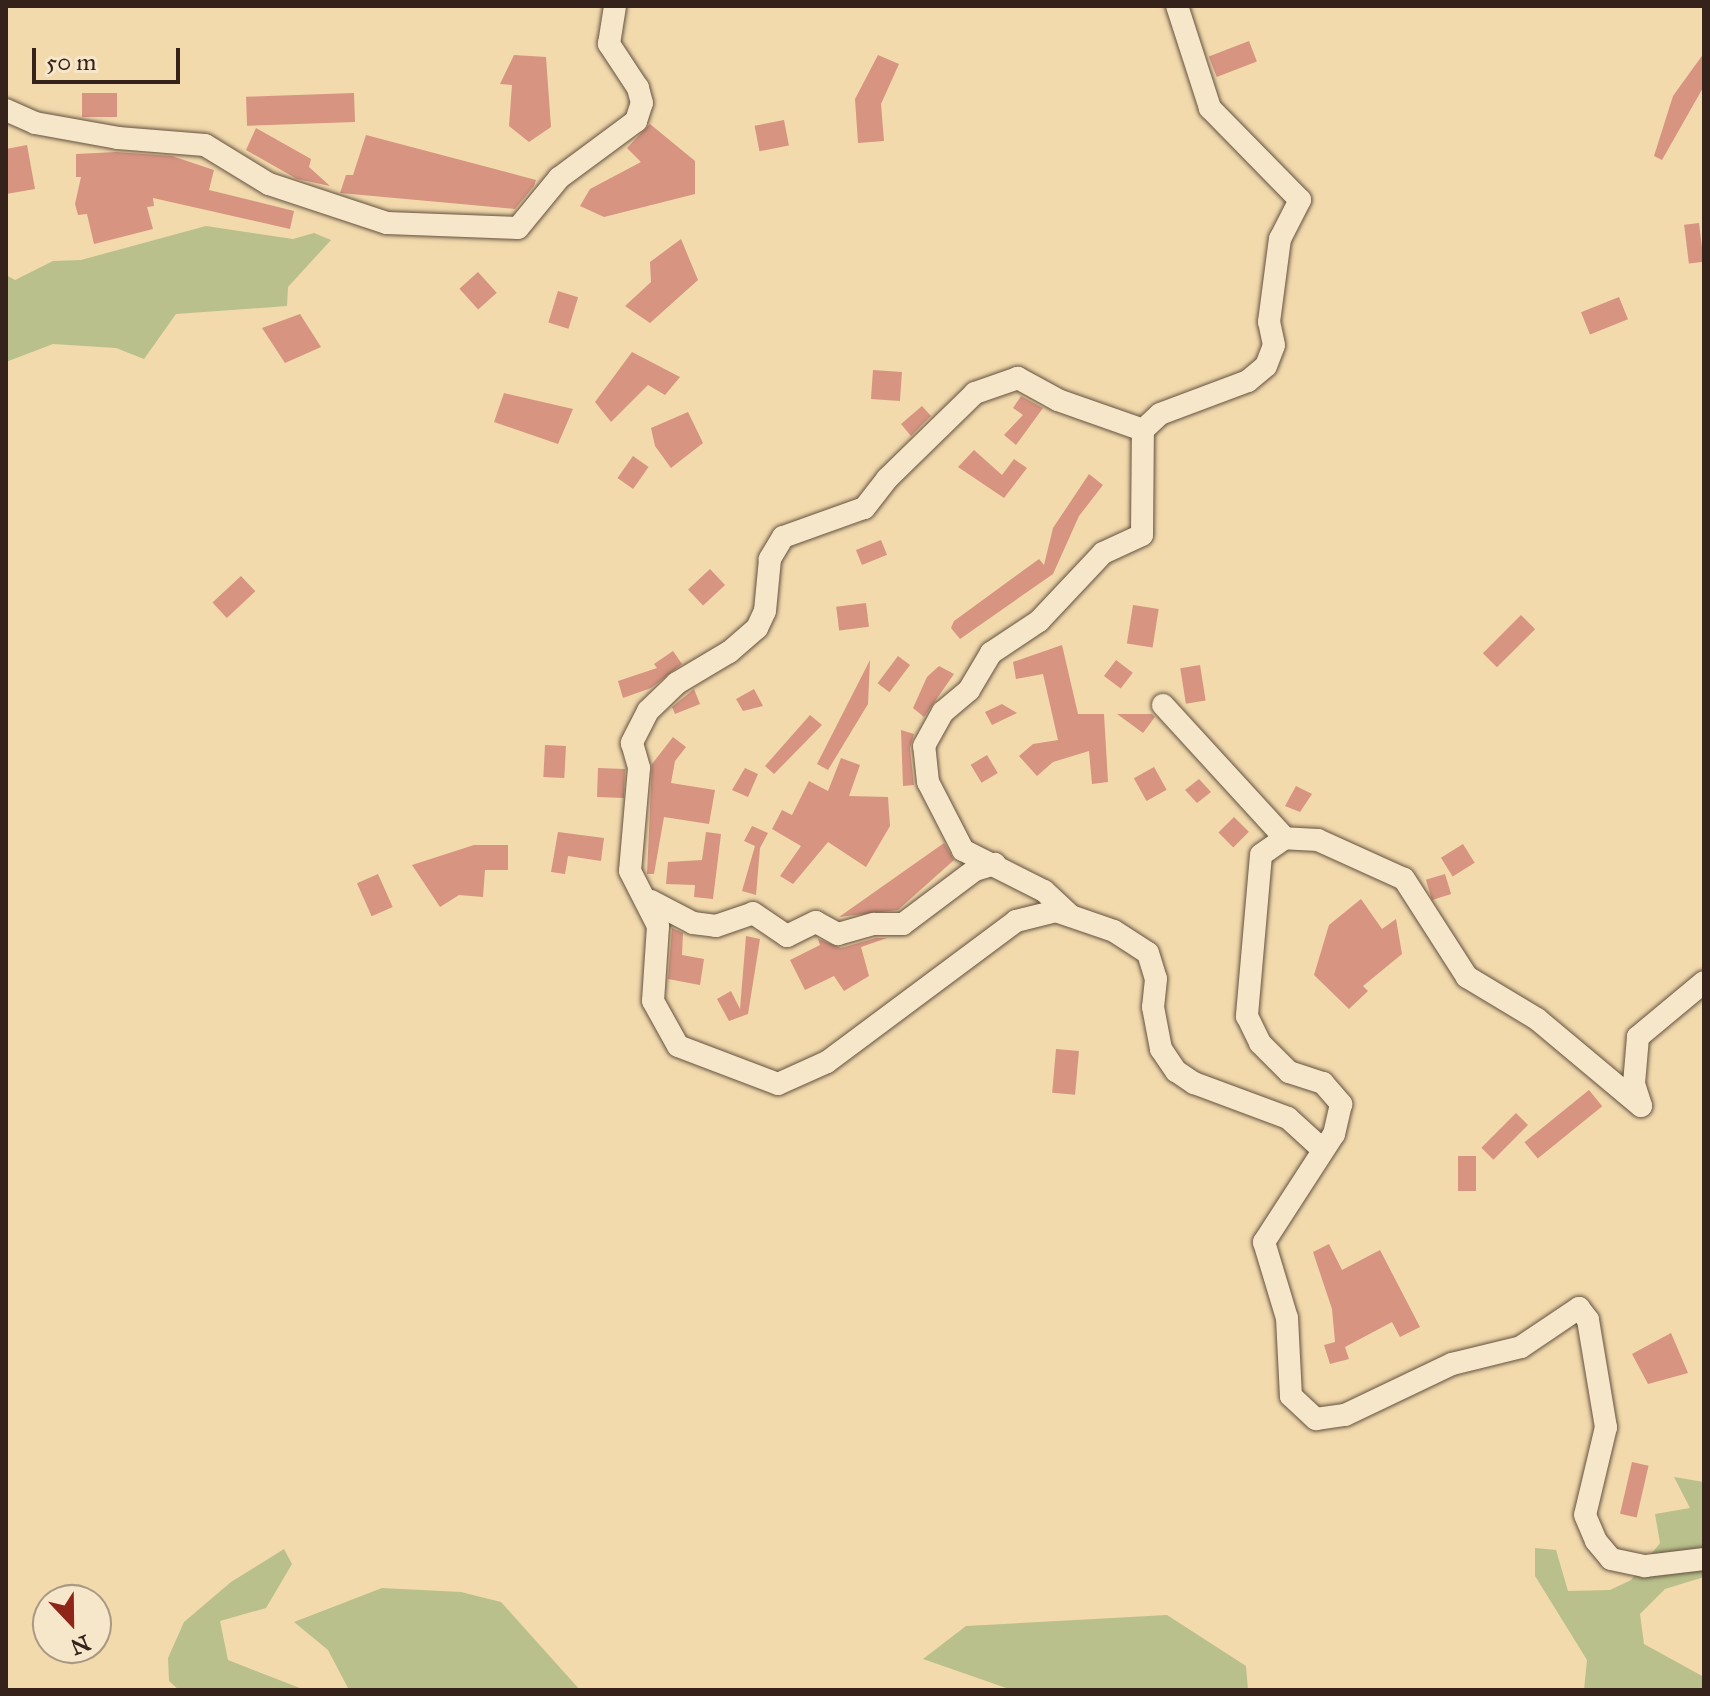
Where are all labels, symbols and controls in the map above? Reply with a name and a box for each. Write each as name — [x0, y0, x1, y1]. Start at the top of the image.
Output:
scale bar — [36, 32, 184, 82]
text: 50 m — [46, 47, 96, 77]
north arrow — [32, 1584, 112, 1664]
text: N — [67, 1629, 94, 1661]

